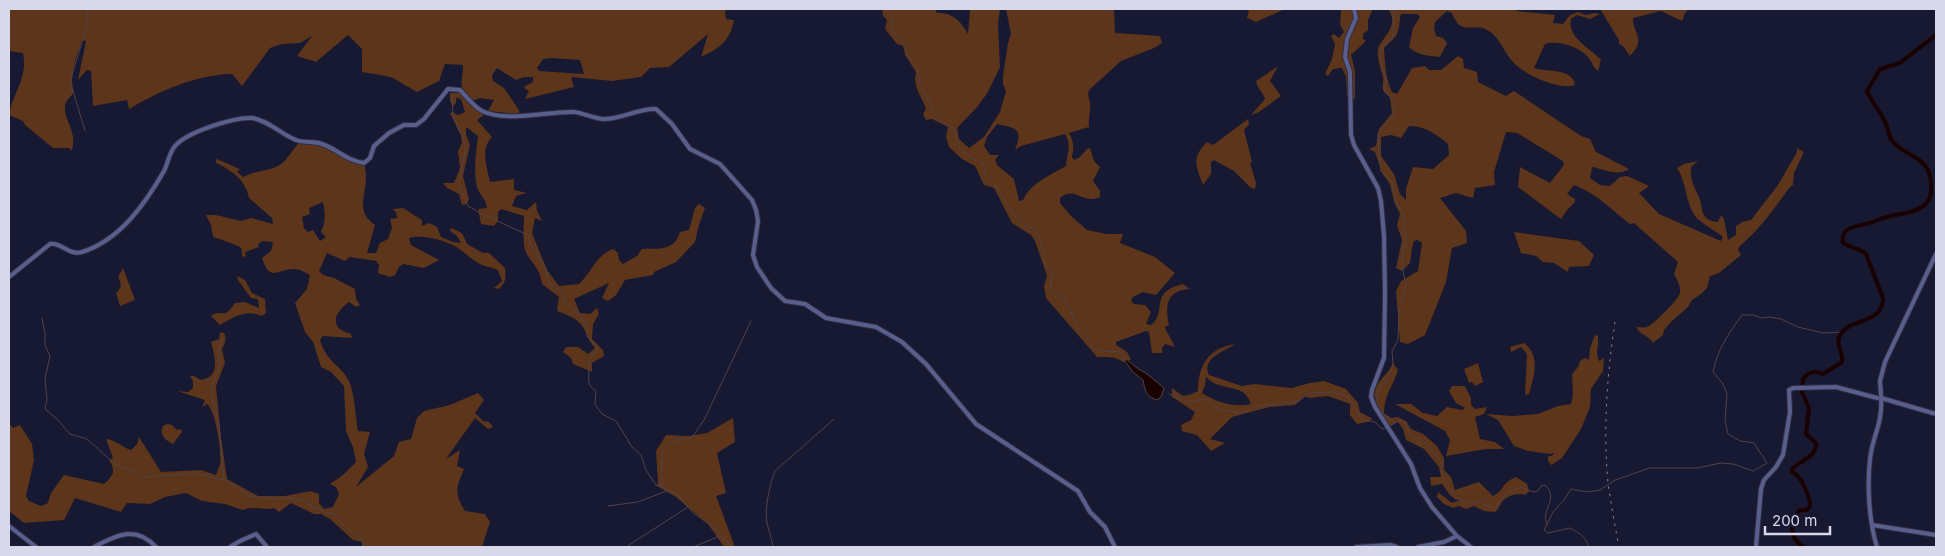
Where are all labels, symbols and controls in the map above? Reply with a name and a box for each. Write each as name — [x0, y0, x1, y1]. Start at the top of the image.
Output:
scale bar — [1765, 504, 1830, 536]
text: 200 m — [1772, 511, 1817, 530]

